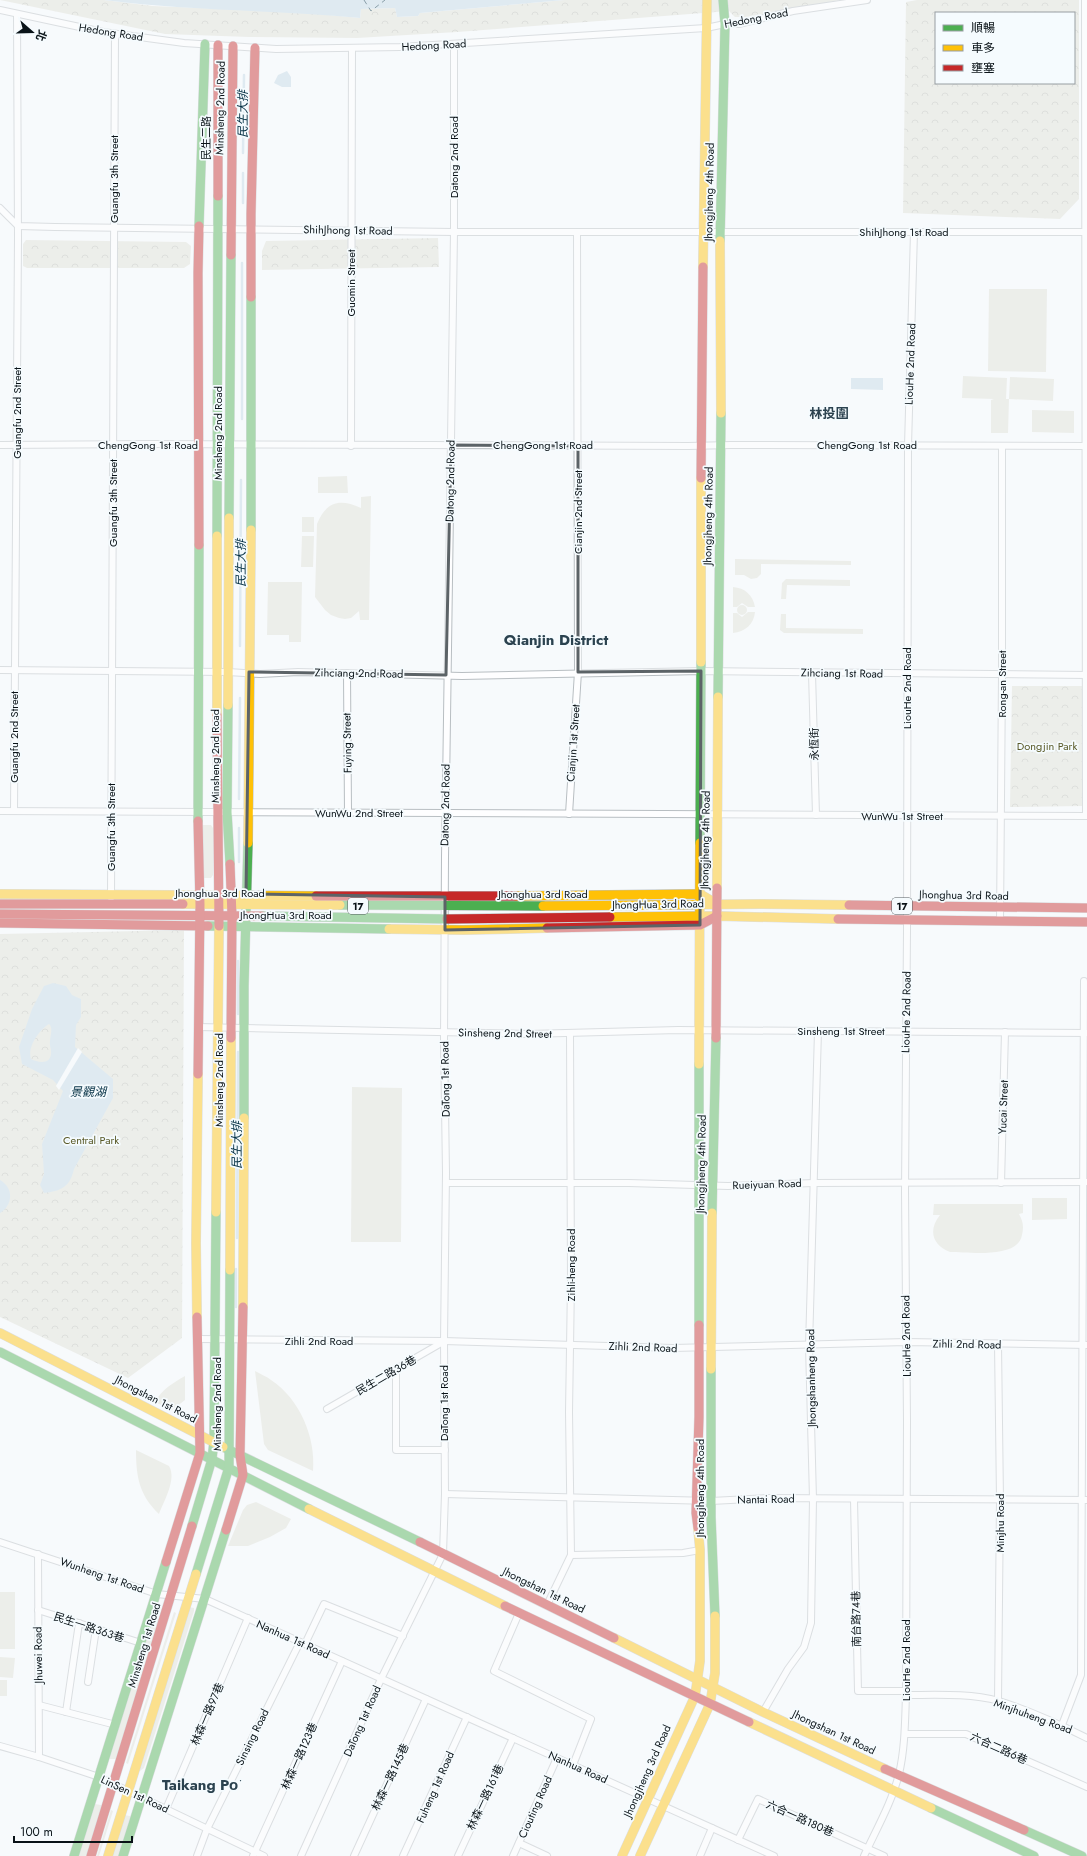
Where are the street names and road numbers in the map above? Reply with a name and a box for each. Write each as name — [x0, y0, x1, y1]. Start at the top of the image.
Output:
street label: Hedong Road — [723, 4, 789, 32]
street label: Hedong Road — [78, 19, 144, 45]
street label: Hedong Road — [401, 35, 467, 55]
street label: Minsheng 2nd Road — [211, 61, 229, 155]
street label: 民生二路 — [198, 116, 214, 160]
street label: Datong 2nd Road — [446, 116, 462, 198]
street label: Guangfu 3th Street — [106, 135, 122, 223]
street label: Jhongjheng 4th Road — [700, 143, 718, 243]
street label: ShihJhong 1st Road — [303, 221, 393, 239]
street label: ShihJhong 1st Road — [859, 224, 949, 240]
street label: Guomin Street — [343, 249, 359, 317]
street label: LiouHe 2nd Road — [901, 323, 919, 405]
street label: Guangfu 2nd Street — [9, 367, 25, 459]
street label: Minsheng 2nd Road — [210, 386, 226, 480]
street label: ChengGong 1st Road — [98, 437, 198, 453]
street label: ChengGong 1st Road — [493, 437, 593, 453]
street label: ChengGong 1st Road — [817, 437, 917, 453]
street label: Datong 2nd Road — [441, 440, 459, 522]
street label: Guangfu 3th Street — [105, 459, 121, 547]
street label: Jhongjheng 4th Road — [699, 467, 717, 567]
street label: Cianjin 2nd Street — [570, 470, 586, 554]
street label: LiouHe 2nd Road — [899, 647, 915, 729]
street label: Rong-an Street — [994, 650, 1010, 718]
street label: Zihciang 2nd Road — [315, 664, 403, 682]
street label: Zihciang 1st Road — [801, 664, 883, 682]
street label: Guangfu 2nd Street — [6, 691, 22, 783]
street label: Cianjin 1st Street — [562, 703, 584, 782]
street label: Minsheng 2nd Road — [207, 709, 223, 803]
street label: Fuying Street — [338, 712, 356, 773]
street label: 永恆街 — [806, 727, 822, 761]
street label: Datong 2nd Road — [436, 764, 454, 846]
street label: Guangfu 3th Street — [103, 783, 119, 871]
street label: Jhongjheng 4th Road — [696, 791, 714, 891]
street label: WunWu 2nd Street — [315, 805, 403, 821]
street label: WunWu 1st Street — [861, 808, 943, 824]
street label: Jhonghua 3rd Road — [173, 885, 265, 901]
street label: Jhonghua 3rd Road — [496, 886, 588, 902]
street label: Jhonghua 3rd Road — [917, 886, 1009, 904]
street label: JhongHua 3rd Road — [610, 895, 704, 913]
road number: 17 — [348, 898, 368, 914]
road number: 17 — [892, 898, 912, 914]
street label: JhongHua 3rd Road — [238, 907, 332, 923]
street label: LiouHe 2nd Road — [897, 971, 915, 1053]
street label: Sinsheng 1st Street — [797, 1023, 885, 1039]
street label: Sinsheng 2nd Street — [458, 1024, 552, 1042]
street label: Minsheng 2nd Road — [211, 1033, 227, 1127]
street label: DaTong 1st Road — [436, 1041, 454, 1117]
street label: Yucai Street — [994, 1079, 1012, 1134]
street label: Jhongjheng 4th Road — [692, 1115, 710, 1215]
street label: Rueiyuan Road — [732, 1175, 802, 1193]
street label: Zihli-heng Road — [563, 1229, 579, 1301]
street label: LiouHe 2nd Road — [897, 1295, 915, 1377]
street label: Jhongshanheng Road — [802, 1329, 820, 1429]
street label: Zihli 2nd Road — [285, 1333, 353, 1349]
street label: Zihli 2nd Road — [933, 1335, 1001, 1353]
street label: Zihli 2nd Road — [608, 1338, 678, 1356]
street label: 民生二路36巷 — [353, 1351, 419, 1399]
street label: Minsheng 2nd Road — [209, 1357, 225, 1451]
street label: DaTong 1st Road — [436, 1365, 452, 1441]
street label: Jhongshan 1st Road — [110, 1371, 200, 1427]
street label: Jhongjheng 4th Road — [692, 1439, 708, 1539]
street label: Nantai Road — [737, 1491, 795, 1507]
street label: Minjhu Road — [992, 1494, 1008, 1552]
street label: Wunheng 1st Road — [58, 1553, 146, 1597]
street label: Jhongshan 1st Road — [498, 1562, 588, 1617]
street label: 南台路74巷 — [848, 1591, 864, 1647]
street label: Minsheng 1st Road — [124, 1601, 164, 1689]
street label: 民生一路363巷 — [52, 1608, 126, 1646]
street label: Nanhua 1st Road — [254, 1616, 332, 1662]
street label: LiouHe 2nd Road — [898, 1619, 914, 1701]
street label: Jhuwei Road — [30, 1626, 47, 1686]
street label: 林森一路97巷 — [187, 1680, 227, 1748]
street label: DaTong 1st Road — [339, 1683, 385, 1759]
street label: Minjhuheng Road — [992, 1694, 1074, 1738]
street label: Jhongshan 1st Road — [788, 1705, 878, 1758]
street label: Sinsing Road — [231, 1706, 273, 1768]
street label: 林森一路123巷 — [277, 1720, 321, 1792]
street label: Jhongjheng 3rd Road — [619, 1722, 675, 1822]
street label: 六合二路6巷 — [968, 1728, 1030, 1768]
street label: 林森一路145巷 — [367, 1741, 413, 1813]
street label: Nanhua Road — [546, 1747, 610, 1787]
street label: Fuheng 1st Road — [412, 1749, 458, 1825]
street label: 林森一路161巷 — [463, 1761, 507, 1833]
street label: LinSen 1st Road — [98, 1771, 172, 1817]
street label: Ciouting Road — [514, 1773, 556, 1841]
street label: 六合一路180巷 — [764, 1796, 836, 1840]

